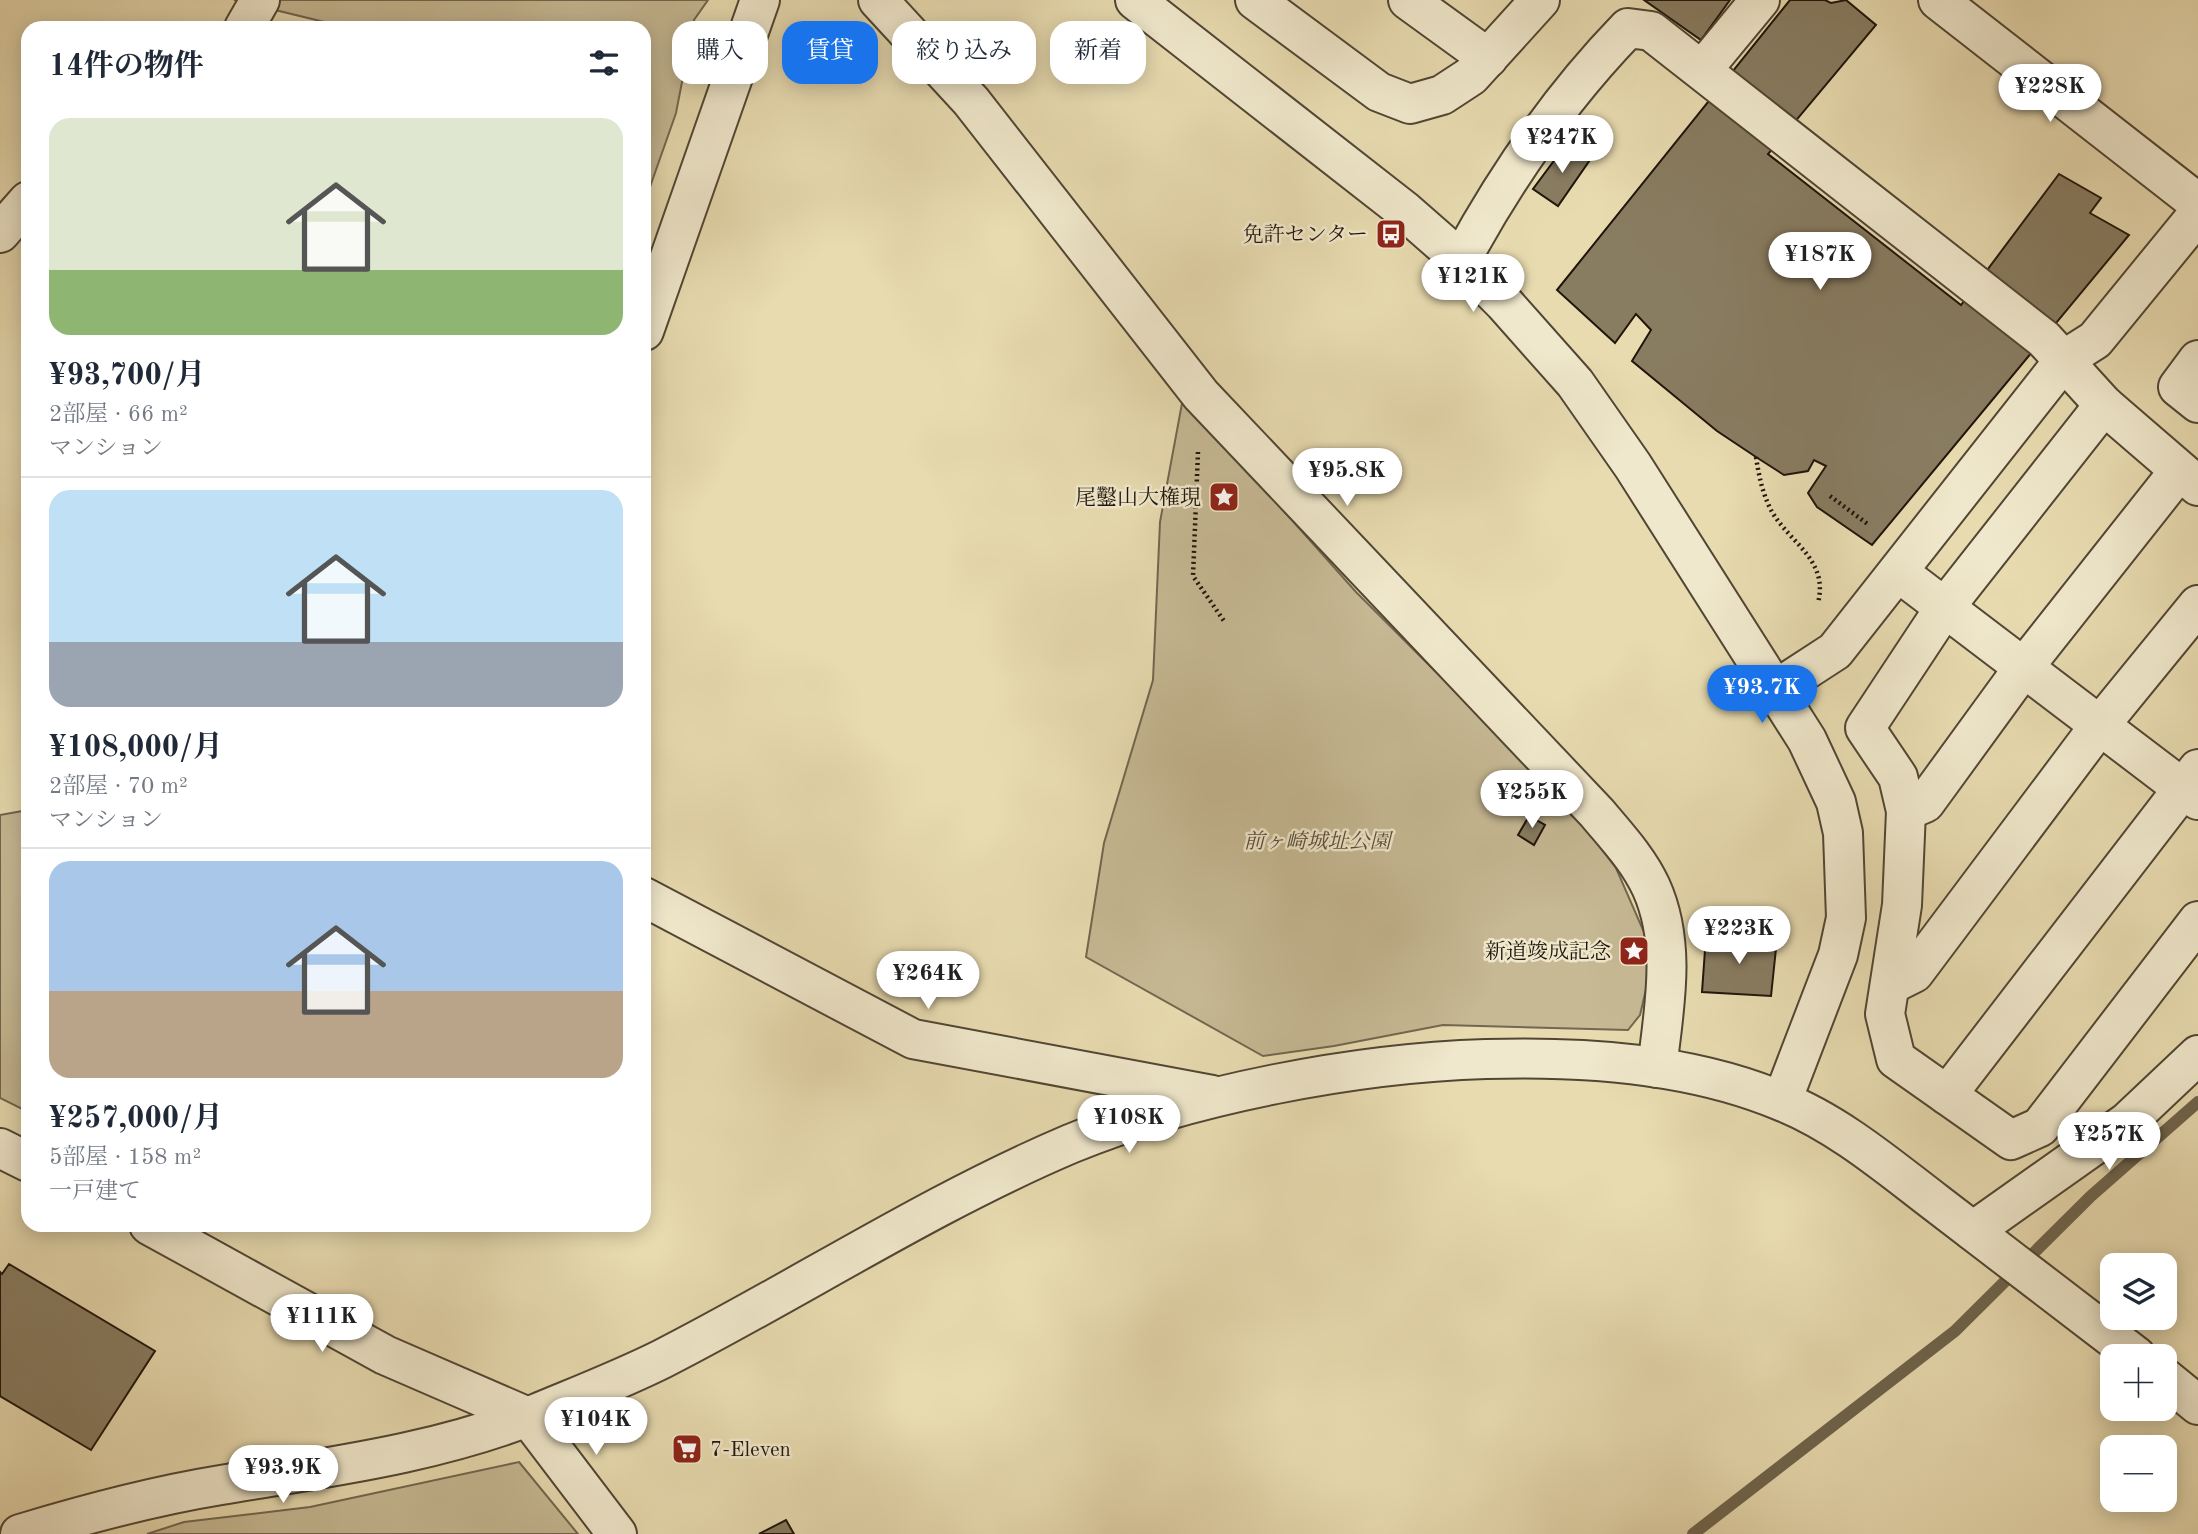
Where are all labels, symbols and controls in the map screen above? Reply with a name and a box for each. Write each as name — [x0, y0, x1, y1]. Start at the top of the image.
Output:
chip: 購入 — [672, 21, 768, 84]
chip: 賃貸 — [782, 21, 878, 84]
chip: 絞り込み — [892, 21, 1036, 84]
chip: 新着 — [1050, 21, 1146, 84]
icon: filters — [585, 44, 623, 82]
text: 14件の物件 — [49, 52, 204, 82]
pin: ¥228K — [2001, 64, 2099, 124]
text: ¥228K — [2014, 75, 2086, 98]
pin: ¥247K — [1513, 116, 1611, 175]
text: ¥247K — [1526, 126, 1598, 149]
icon: home — [273, 164, 399, 290]
bus stop icon: 免許センター — [1374, 217, 1408, 251]
place label: 免許センター — [1243, 223, 1368, 246]
pin: ¥187K — [1771, 232, 1869, 292]
text: ¥187K — [1784, 243, 1856, 266]
pin: ¥121K — [1424, 254, 1522, 314]
text: ¥121K — [1437, 265, 1509, 288]
text: ¥93,700/月 — [49, 361, 205, 391]
text: 2部屋 · 66 m² — [49, 403, 188, 426]
text: マンション — [49, 437, 163, 460]
pin: ¥95.8K — [1290, 448, 1404, 508]
text: ¥95.8K — [1308, 459, 1386, 482]
place icon: 尾鑿山大権現 — [1207, 480, 1241, 514]
place label: 尾鑿山大権現 — [1075, 486, 1201, 509]
icon: home — [273, 536, 399, 662]
pin: ¥93.7K — [1705, 666, 1819, 725]
text: ¥93.7K — [1723, 676, 1801, 699]
text: ¥108,000/月 — [49, 733, 223, 763]
pin: ¥255K — [1483, 770, 1581, 830]
text: 2部屋 · 70 m² — [49, 775, 188, 798]
text: ¥255K — [1496, 781, 1568, 804]
text: マンション — [49, 809, 163, 832]
park label: 前ヶ崎城址公園 — [1244, 830, 1393, 853]
pin: ¥223K — [1690, 906, 1788, 966]
icon: home — [273, 907, 399, 1033]
text: ¥223K — [1703, 917, 1775, 940]
place icon: 新道竣成記念 — [1617, 934, 1651, 968]
place label: 新道竣成記念 — [1485, 939, 1611, 963]
pin: ¥264K — [879, 951, 977, 1011]
text: ¥264K — [892, 962, 964, 985]
pin: ¥108K — [1080, 1096, 1178, 1155]
text: ¥257,000/月 — [49, 1104, 223, 1134]
text: ¥108K — [1093, 1106, 1165, 1129]
pin: ¥257K — [2060, 1112, 2158, 1172]
text: ¥257K — [2073, 1123, 2145, 1146]
text: 5部屋 · 158 m² — [49, 1146, 201, 1169]
text: 一戸建て — [49, 1180, 141, 1203]
map controls — [2100, 1253, 2177, 1512]
button: layers — [2100, 1253, 2177, 1330]
pin: ¥111K — [273, 1294, 371, 1354]
text: ¥111K — [286, 1305, 358, 1328]
button: + — [2100, 1344, 2177, 1421]
pin: ¥104K — [547, 1398, 645, 1457]
text: ¥104K — [560, 1408, 632, 1431]
supermarket icon: 7-Eleven — [670, 1432, 704, 1466]
button: − — [2100, 1435, 2177, 1512]
place label: 7-Eleven — [710, 1440, 791, 1461]
pin: ¥93.9K — [226, 1446, 340, 1505]
text: ¥93.9K — [244, 1456, 322, 1479]

